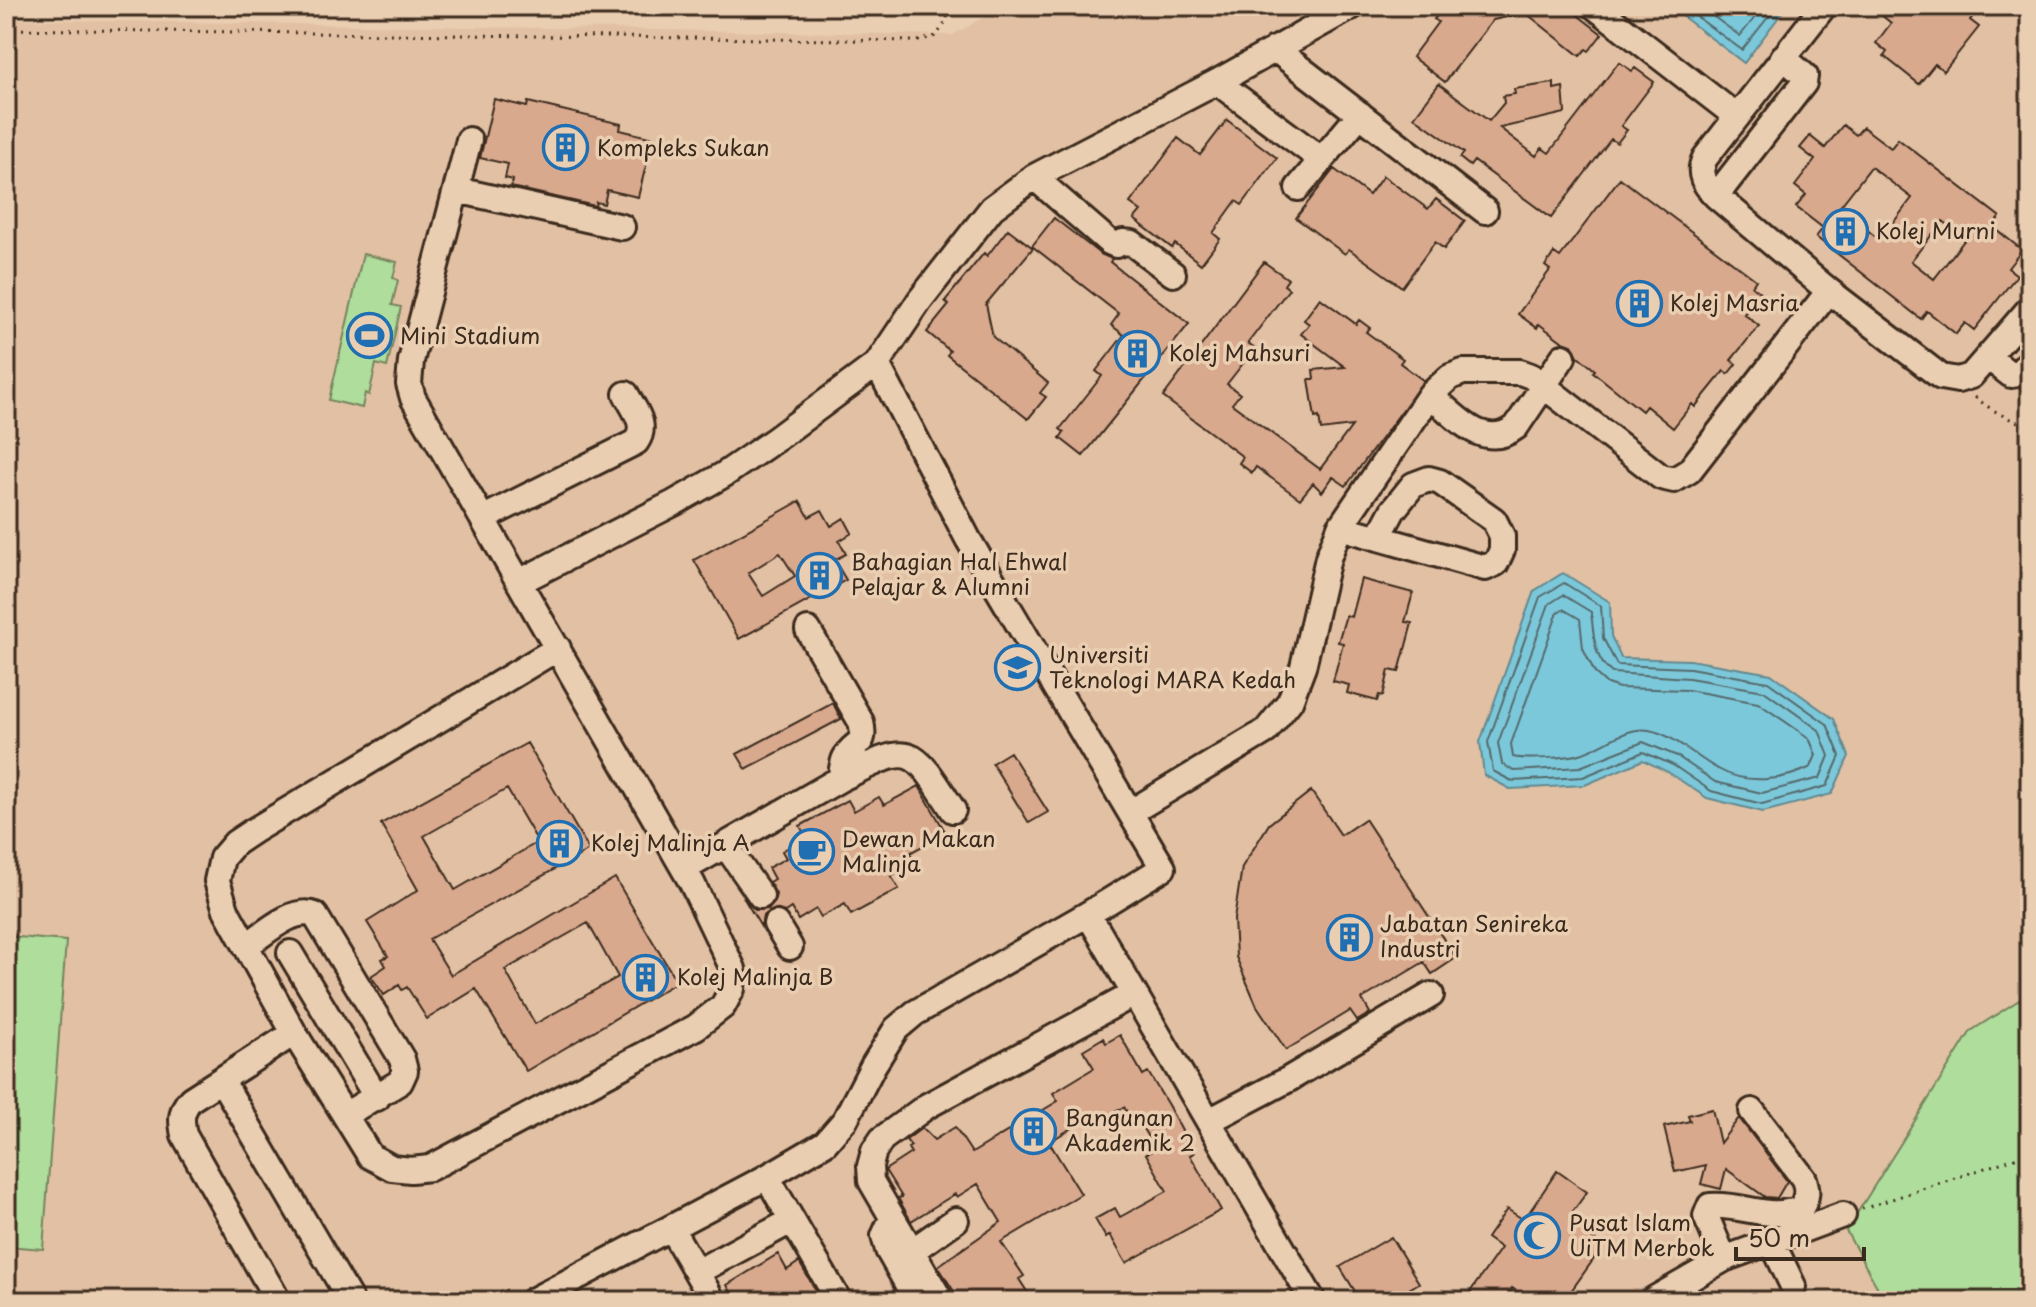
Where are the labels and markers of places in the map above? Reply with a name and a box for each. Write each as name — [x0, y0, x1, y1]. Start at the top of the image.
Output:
building icon: Kompleks Sukan — [542, 124, 590, 172]
place label: Kompleks Sukan — [597, 130, 770, 163]
building icon: Kolej Murni — [1821, 207, 1869, 255]
place label: Kolej Murni — [1876, 213, 1996, 246]
building icon: Kolej Masria — [1615, 279, 1663, 327]
place label: Kolej Masria — [1670, 285, 1799, 318]
sports icon: Mini Stadium — [345, 312, 393, 360]
place label: Mini Stadium — [400, 318, 540, 351]
building icon: Kolej Mahsuri — [1114, 329, 1162, 377]
place label: Kolej Mahsuri — [1169, 335, 1310, 368]
place label: Bahagian Hal Ehwal Pelajar & Alumni — [851, 544, 1068, 602]
building icon: Bahagian Hal Ehwal Pelajar & Alumni — [796, 551, 844, 599]
place label: Universiti Teknologi MARA Kedah — [1049, 637, 1296, 695]
school or university icon: Universiti Teknologi MARA Kedah — [994, 644, 1042, 692]
building icon: Kolej Malinja A — [536, 819, 584, 867]
place label: Dewan Makan Malinja — [842, 821, 996, 879]
place label: Kolej Malinja A — [591, 825, 750, 858]
cafe icon: Dewan Makan Malinja — [787, 828, 835, 876]
place label: Jabatan Senireka Industri — [1380, 906, 1568, 964]
building icon: Jabatan Senireka Industri — [1325, 913, 1373, 961]
building icon: Kolej Malinja B — [622, 953, 670, 1001]
place label: Kolej Malinja B — [677, 959, 833, 992]
place label: Bangunan Akademik 2 — [1065, 1100, 1195, 1158]
building icon: Bangunan Akademik 2 — [1010, 1107, 1058, 1155]
place label: Pusat Islam UiTM Merbok — [1569, 1205, 1715, 1263]
mosque icon: Pusat Islam UiTM Merbok — [1514, 1212, 1562, 1260]

